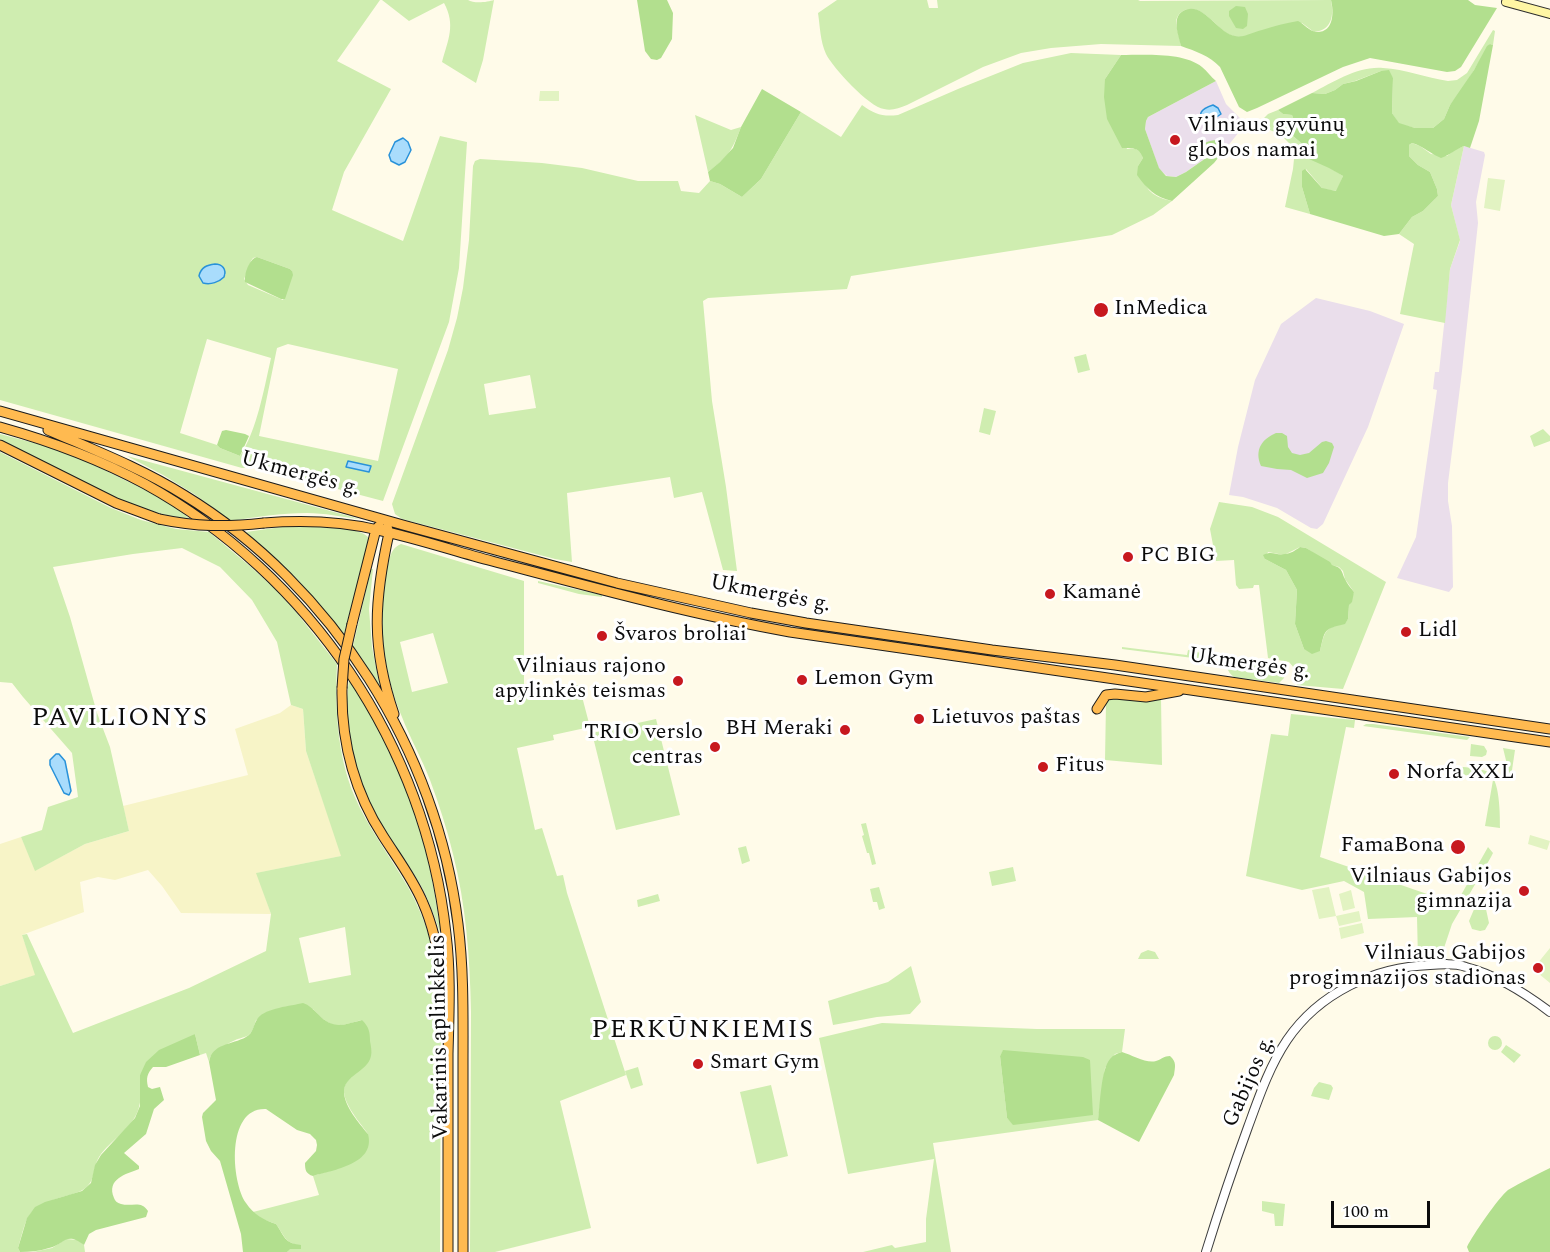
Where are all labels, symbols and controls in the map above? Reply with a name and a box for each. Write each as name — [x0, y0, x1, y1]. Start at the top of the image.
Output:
place label: Vilniaus gyvūnų globos namai — [1187, 114, 1345, 166]
marker: Vilniaus gyvūnų globos namai — [1168, 133, 1182, 147]
place label: InMedica — [1114, 297, 1208, 323]
marker: InMedica — [1092, 301, 1110, 319]
street label: Ukmergės g. — [238, 446, 362, 504]
place label: PC BIG — [1140, 544, 1215, 570]
marker: PC BIG — [1121, 550, 1135, 564]
street label: Ukmergės g. — [707, 570, 833, 620]
place label: Kamanė — [1062, 581, 1141, 607]
marker: Kamanė — [1043, 587, 1057, 601]
place label: Lidl — [1418, 619, 1458, 645]
place label: Švaros broliai — [614, 623, 747, 649]
marker: Lidl — [1399, 625, 1413, 639]
marker: Švaros broliai — [595, 629, 609, 643]
street label: Ukmergės g. — [1187, 643, 1311, 687]
place label: Vilniaus rajono apylinkės teismas — [495, 655, 666, 706]
place label: Lemon Gym — [814, 667, 934, 693]
marker: Lemon Gym — [795, 673, 809, 687]
marker: Vilniaus rajono apylinkės teismas — [671, 674, 685, 688]
district label: PAVILIONYS — [32, 704, 208, 736]
place label: Lietuvos paštas — [931, 706, 1081, 732]
marker: Lietuvos paštas — [912, 712, 926, 726]
place label: BH Meraki — [725, 717, 833, 743]
place label: TRIO verslo centras — [584, 721, 703, 772]
marker: BH Meraki — [838, 723, 852, 737]
marker: TRIO verslo centras — [708, 740, 722, 754]
place label: Fitus — [1055, 754, 1105, 780]
marker: Fitus — [1036, 760, 1050, 774]
place label: Norfa XXL — [1406, 761, 1514, 787]
marker: Norfa XXL — [1387, 767, 1401, 781]
place label: FamaBona — [1341, 834, 1444, 860]
marker: FamaBona — [1449, 838, 1467, 856]
place label: Vilniaus Gabijos gimnazija — [1350, 865, 1512, 916]
marker: Vilniaus Gabijos gimnazija — [1517, 884, 1531, 898]
street label: Vakarinis aplinkkelis — [426, 934, 456, 1140]
place label: Vilniaus Gabijos progimnazijos stadionas — [1289, 942, 1526, 993]
marker: Vilniaus Gabijos progimnazijos stadionas — [1531, 961, 1545, 975]
district label: PERKŪNKIEMIS — [592, 1016, 814, 1048]
street label: Gabijos g. — [1218, 1032, 1282, 1132]
place label: Smart Gym — [710, 1051, 820, 1077]
marker: Smart Gym — [691, 1057, 705, 1071]
scale bar — [1334, 1189, 1433, 1227]
text: 100 m — [1342, 1198, 1389, 1225]

